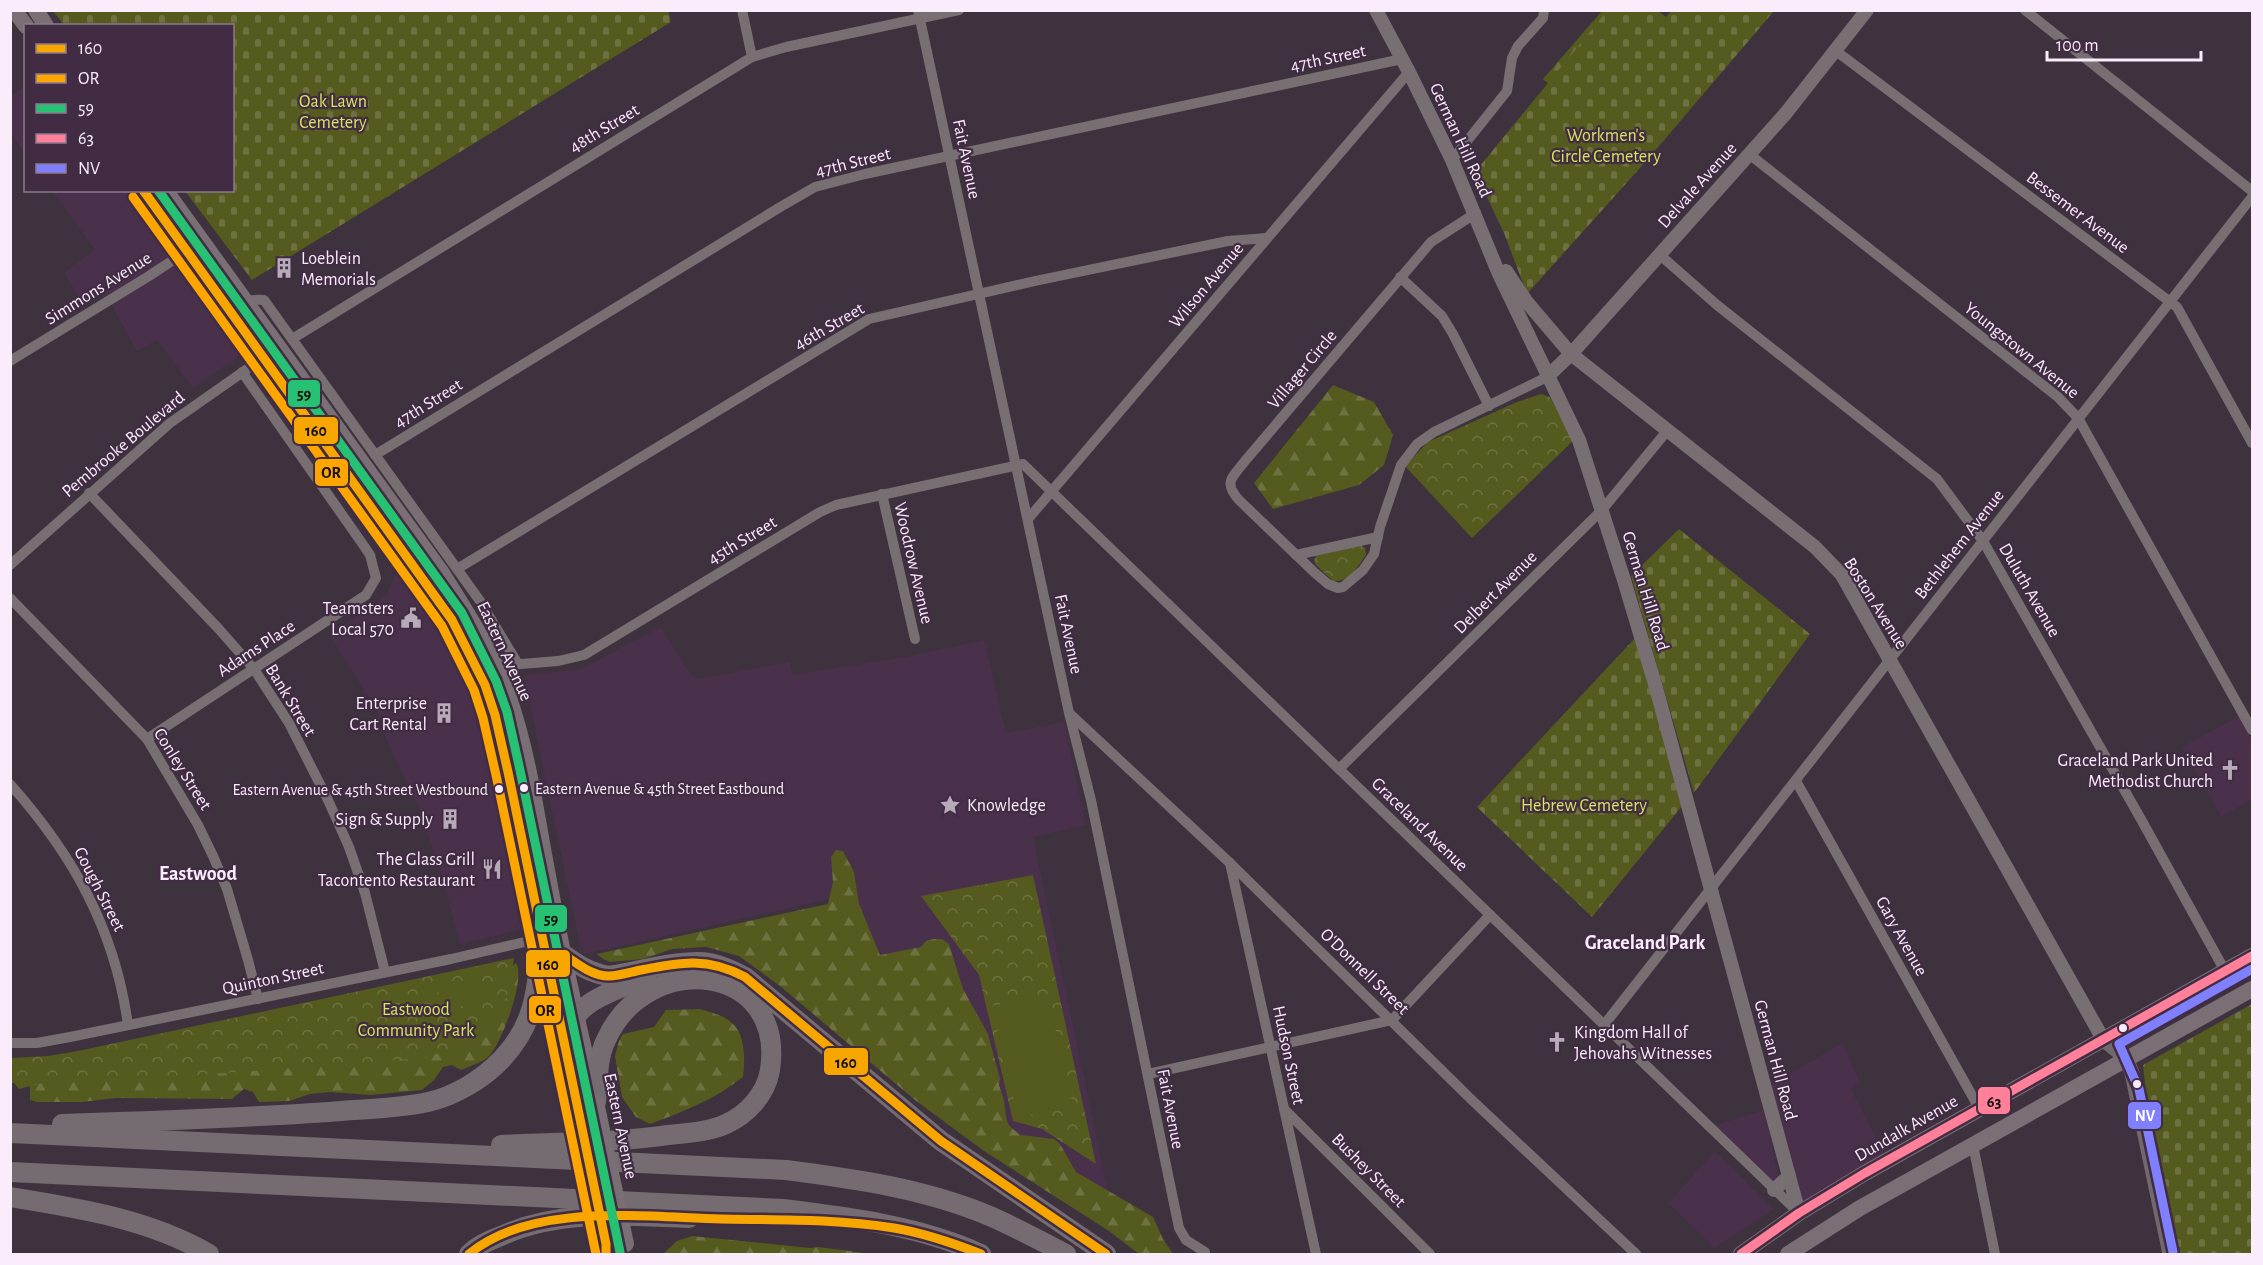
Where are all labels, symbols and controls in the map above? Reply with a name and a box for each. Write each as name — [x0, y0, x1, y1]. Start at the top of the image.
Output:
legend — [24, 24, 234, 192]
scale bar — [2047, 24, 2202, 62]
text: 100 m — [2056, 37, 2099, 55]
text: 160 — [78, 40, 102, 58]
street label: 47th Street — [1289, 42, 1368, 76]
text: OR — [78, 70, 99, 88]
street label: German Hill Road — [1426, 81, 1494, 200]
park label: Oak Lawn Cemetery — [299, 93, 367, 132]
text: 59 — [78, 100, 94, 118]
street label: 48th Street — [567, 101, 643, 157]
street label: Fait Avenue — [949, 118, 983, 201]
park label: Workmen's Circle Cemetery — [1551, 127, 1661, 166]
text: 63 — [78, 130, 94, 148]
street label: Delvale Avenue — [1655, 139, 1741, 232]
street label: 47th Street — [814, 145, 893, 181]
text: NV — [78, 160, 101, 178]
street label: Bessemer Avenue — [2023, 168, 2132, 257]
street label: Wilson Avenue — [1166, 240, 1247, 332]
street label: Simmons Avenue — [42, 249, 155, 329]
place label: Loeblein Memorials — [301, 250, 376, 289]
building icon: Loeblein Memorials — [272, 256, 296, 280]
street label: Youngstown Avenue — [1961, 299, 2082, 402]
street label: 46th Street — [791, 300, 868, 354]
street label: Villager Circle — [1265, 327, 1341, 412]
street label: 47th Street — [391, 376, 466, 432]
line badge: 59 — [287, 379, 321, 408]
text: 59 — [297, 386, 312, 402]
street label: Pembrooke Boulevard — [59, 388, 188, 501]
line badge: 160 — [293, 416, 339, 445]
text: 160 — [305, 423, 327, 439]
line badge: OR — [314, 458, 349, 487]
text: OR — [321, 465, 341, 481]
street label: Bethlehem Avenue — [1912, 487, 2008, 603]
street label: Woodrow Avenue — [890, 501, 936, 626]
street label: 45th Street — [705, 513, 780, 568]
street label: German Hill Road — [1618, 530, 1672, 653]
street label: Duluth Avenue — [1995, 541, 2063, 640]
street label: Delbert Avenue — [1451, 548, 1541, 638]
street label: Boston Avenue — [1840, 555, 1910, 652]
street label: Fait Avenue — [1051, 593, 1085, 676]
street label: Eastern Avenue — [473, 599, 535, 704]
place label: Teamsters Local 570 — [323, 600, 394, 639]
public building icon: Teamsters Local 570 — [399, 606, 423, 630]
street label: Adams Place — [214, 617, 299, 681]
street label: Bank Street — [262, 661, 319, 740]
place label: Enterprise Cart Rental — [350, 695, 427, 734]
building icon: Enterprise Cart Rental — [432, 701, 456, 725]
street label: Conley Street — [150, 725, 214, 814]
place label: Graceland Park United Methodist Church — [2058, 752, 2213, 791]
church icon: Graceland Park United Methodist Church — [2218, 758, 2242, 782]
street label: Graceland Avenue — [1368, 774, 1471, 875]
place label: Eastern Avenue & 45th Street Eastbound — [535, 781, 784, 797]
place label: Eastern Avenue & 45th Street Westbound — [233, 782, 488, 798]
marker: Eastern Avenue & 45th Street Eastbound — [518, 782, 530, 794]
marker: Eastern Avenue & 45th Street Westbound — [493, 783, 505, 795]
place icon: Knowledge — [938, 793, 962, 817]
place label: Knowledge — [967, 797, 1046, 815]
park label: Hebrew Cemetery — [1521, 797, 1647, 815]
building icon: Sign & Supply — [438, 807, 462, 831]
place label: Sign & Supply — [336, 811, 433, 829]
street label: Gough Street — [70, 844, 128, 935]
place label: The Glass Grill Tacontento Restaurant — [318, 851, 475, 890]
restaurant icon: The Glass Grill Tacontento Restaurant — [480, 857, 504, 881]
district label: Eastwood — [159, 864, 237, 884]
street label: Gary Avenue — [1872, 894, 1930, 979]
line badge: 59 — [534, 904, 568, 933]
text: 59 — [544, 911, 559, 927]
street label: O'Donnell Street — [1317, 925, 1412, 1018]
district label: Graceland Park — [1585, 933, 1705, 953]
line badge: 160 — [525, 949, 571, 978]
text: 160 — [537, 957, 559, 973]
street label: Quinton Street — [221, 959, 326, 999]
line badge: OR — [528, 995, 562, 1024]
street label: German Hill Road — [1750, 998, 1800, 1122]
park label: Eastwood Community Park — [358, 1001, 475, 1040]
text: OR — [535, 1003, 555, 1019]
street label: Hudson Street — [1269, 1004, 1307, 1107]
unlabelled marker — [2117, 1022, 2129, 1034]
place label: Kingdom Hall of Jehovahs Witnesses — [1574, 1024, 1712, 1063]
church icon: Kingdom Hall of Jehovahs Witnesses — [1545, 1030, 1569, 1054]
line badge: 160 — [823, 1047, 869, 1076]
text: 160 — [835, 1055, 857, 1071]
street label: Fait Avenue — [1153, 1068, 1187, 1151]
street label: Eastern Avenue — [600, 1072, 640, 1181]
unlabelled marker — [2131, 1078, 2143, 1090]
line badge: 63 — [1977, 1086, 2011, 1115]
street label: Dundalk Avenue — [1852, 1092, 1961, 1166]
text: 63 — [1987, 1094, 2001, 1110]
line badge: NV — [2127, 1101, 2162, 1130]
text: NV — [2135, 1108, 2156, 1124]
street label: Bushey Street — [1328, 1130, 1409, 1211]

